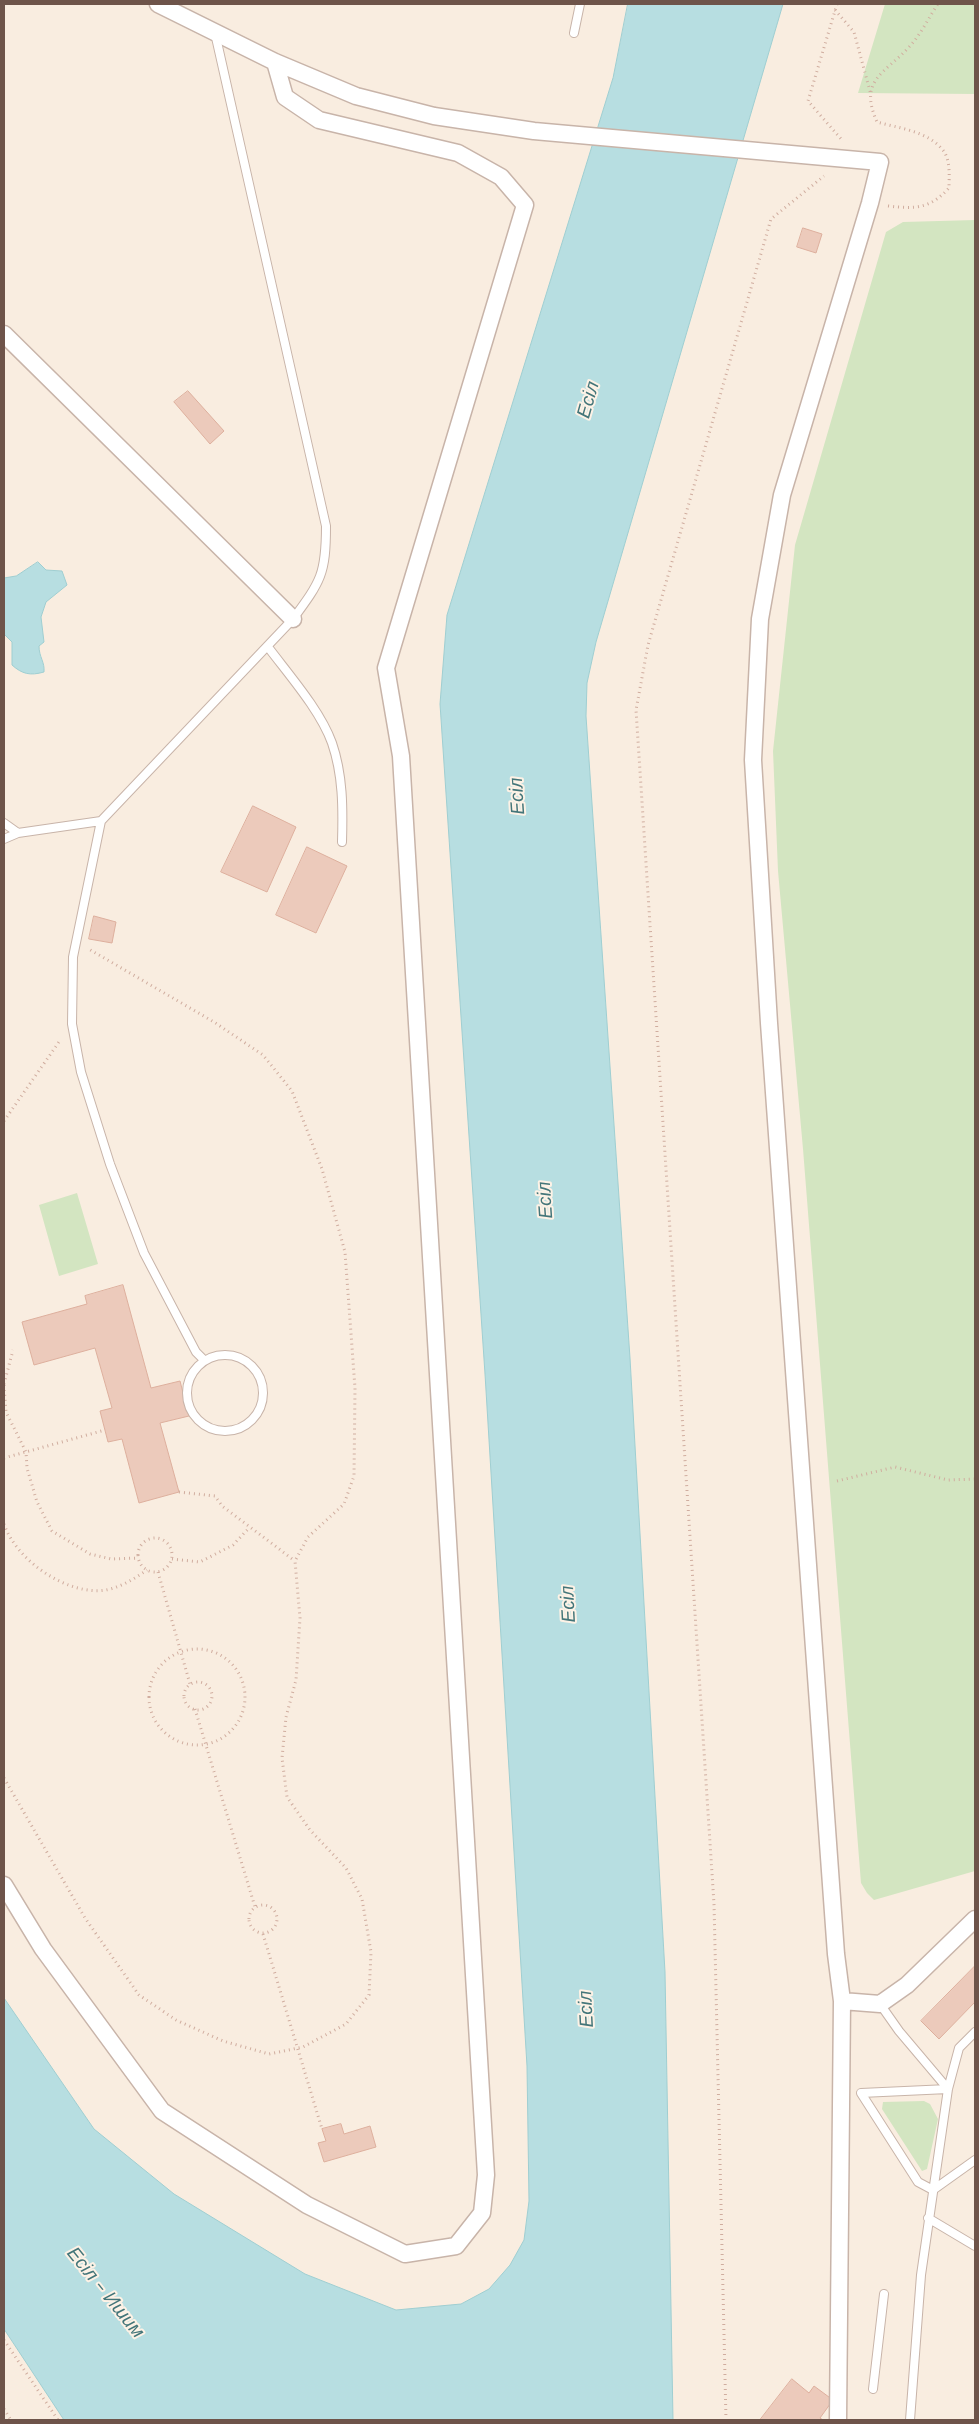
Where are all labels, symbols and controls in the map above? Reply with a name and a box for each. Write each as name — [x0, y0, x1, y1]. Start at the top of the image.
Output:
water label: Есіл — [573, 379, 605, 421]
water label: Есіл — [505, 777, 531, 815]
water label: Есіл — [533, 1181, 559, 1219]
water label: Есіл — [557, 1585, 581, 1623]
water label: Есіл — [575, 1990, 599, 2028]
water label: Есіл - Ишим — [61, 2243, 149, 2343]

